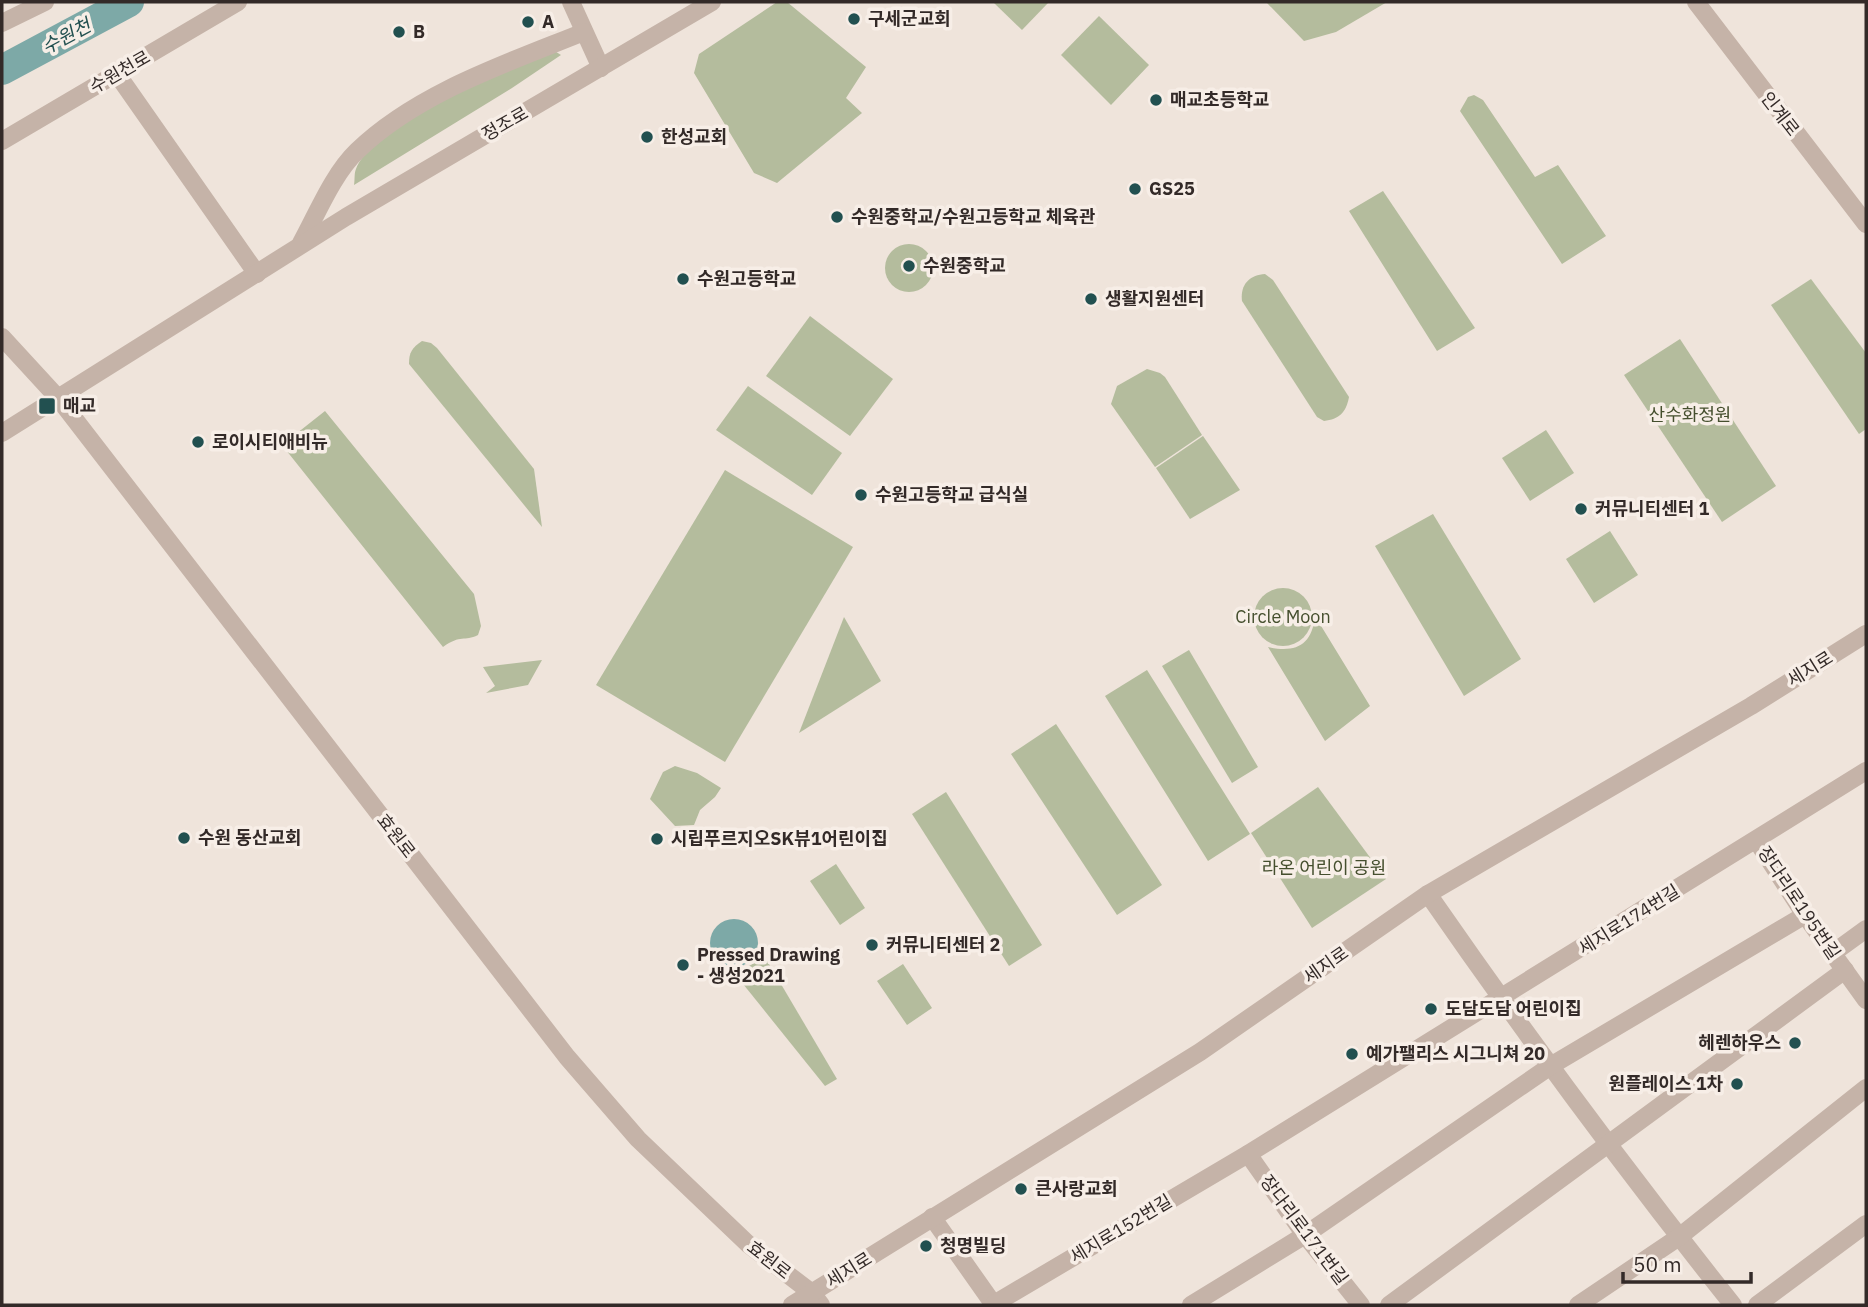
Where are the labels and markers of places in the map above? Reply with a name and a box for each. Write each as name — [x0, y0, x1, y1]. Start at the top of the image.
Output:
place label: 구세군교회 — [868, 7, 951, 30]
place label: A — [542, 10, 554, 33]
marker: 구세군교회 — [846, 11, 862, 27]
marker: A — [520, 14, 536, 30]
place label: B — [413, 20, 425, 43]
marker: B — [391, 24, 407, 40]
place label: 매교초등학교 — [1170, 88, 1269, 111]
marker: 매교초등학교 — [1148, 92, 1164, 108]
place label: 한성교회 — [661, 125, 727, 148]
marker: 한성교회 — [639, 129, 655, 145]
place label: GS25 — [1149, 177, 1195, 200]
marker: GS25 — [1127, 181, 1143, 197]
place label: 수원중학교/수원고등학교 체육관 — [851, 205, 1096, 228]
marker: 수원중학교/수원고등학교 체육관 — [829, 209, 845, 225]
place label: 수원중학교 — [923, 254, 1006, 277]
marker: 수원중학교 — [901, 258, 917, 274]
place label: 수원고등학교 — [697, 267, 796, 290]
marker: 수원고등학교 — [675, 271, 691, 287]
place label: 생활지원센터 — [1105, 287, 1204, 310]
marker: 생활지원센터 — [1083, 291, 1099, 307]
place label: 매교 — [63, 394, 96, 417]
marker: 매교 — [37, 396, 57, 416]
place label: 로이시티애비뉴 — [212, 430, 328, 453]
marker: 로이시티애비뉴 — [190, 434, 206, 450]
place label: 수원고등학교 급식실 — [875, 483, 1028, 506]
marker: 수원고등학교 급식실 — [853, 487, 869, 503]
place label: 커뮤니티센터 1 — [1595, 497, 1710, 520]
marker: 커뮤니티센터 1 — [1573, 501, 1589, 517]
place label: 수원 동산교회 — [198, 826, 302, 849]
place label: 시립푸르지오SK뷰1어린이집 — [671, 827, 888, 850]
marker: 수원 동산교회 — [176, 830, 192, 846]
marker: 시립푸르지오SK뷰1어린이집 — [649, 831, 665, 847]
place label: 커뮤니티센터 2 — [886, 933, 1000, 956]
marker: 커뮤니티센터 2 — [864, 937, 880, 953]
place label: Pressed Drawing - 생성2021 — [697, 943, 840, 987]
marker: Pressed Drawing - 생성2021 — [675, 957, 691, 973]
place label: 도담도담 어린이집 — [1445, 997, 1582, 1020]
marker: 도담도담 어린이집 — [1423, 1001, 1439, 1017]
place label: 헤렌하우스 — [1698, 1031, 1781, 1054]
marker: 헤렌하우스 — [1787, 1035, 1803, 1051]
place label: 예가팰리스 시그니쳐 20 — [1366, 1042, 1545, 1065]
marker: 예가팰리스 시그니쳐 20 — [1344, 1046, 1360, 1062]
place label: 원플레이스 1차 — [1609, 1072, 1723, 1095]
marker: 원플레이스 1차 — [1729, 1076, 1745, 1092]
place label: 큰사랑교회 — [1035, 1177, 1118, 1200]
marker: 큰사랑교회 — [1013, 1181, 1029, 1197]
place label: 청명빌딩 — [940, 1234, 1006, 1257]
marker: 청명빌딩 — [918, 1238, 934, 1254]

